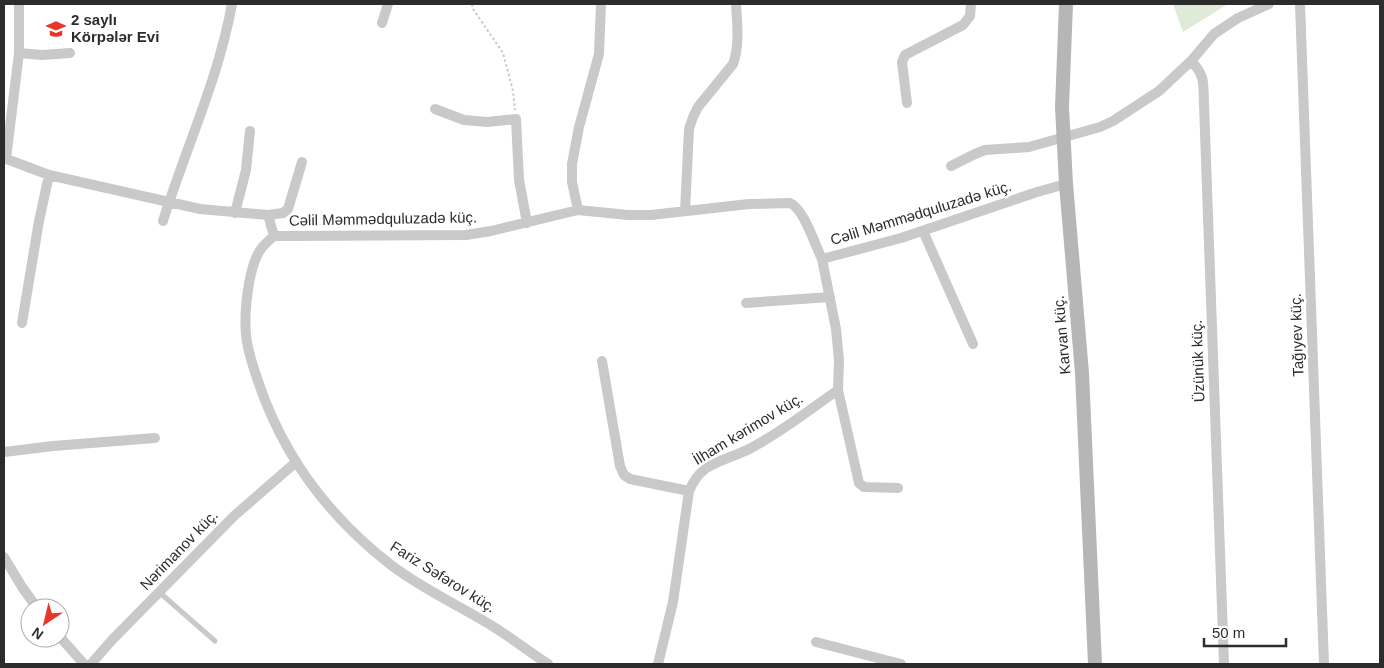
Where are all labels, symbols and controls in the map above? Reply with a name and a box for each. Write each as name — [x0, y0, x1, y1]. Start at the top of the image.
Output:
place label: 2 saylı Körpələr Evi — [71, 11, 159, 45]
school or university icon: 2 saylı Körpələr Evi — [45, 18, 67, 40]
street label: Cəlil Məmmədquluzadə küç. — [828, 177, 1013, 248]
street label: Cəlil Məmmədquluzadə küç. — [289, 208, 477, 229]
street label: Tağıyev küç. — [1287, 293, 1306, 377]
street label: Karvan küç. — [1050, 295, 1073, 375]
street label: Üzünük küç. — [1188, 319, 1207, 403]
street label: İlham kərimov küç. — [690, 389, 806, 468]
street label: Nərimanov küç. — [136, 506, 221, 593]
street label: Fariz Səfərov küç. — [388, 537, 499, 616]
north arrow — [20, 598, 70, 648]
scale bar — [1204, 616, 1286, 648]
text: N — [29, 624, 46, 643]
text: 50 m — [1212, 624, 1245, 641]

